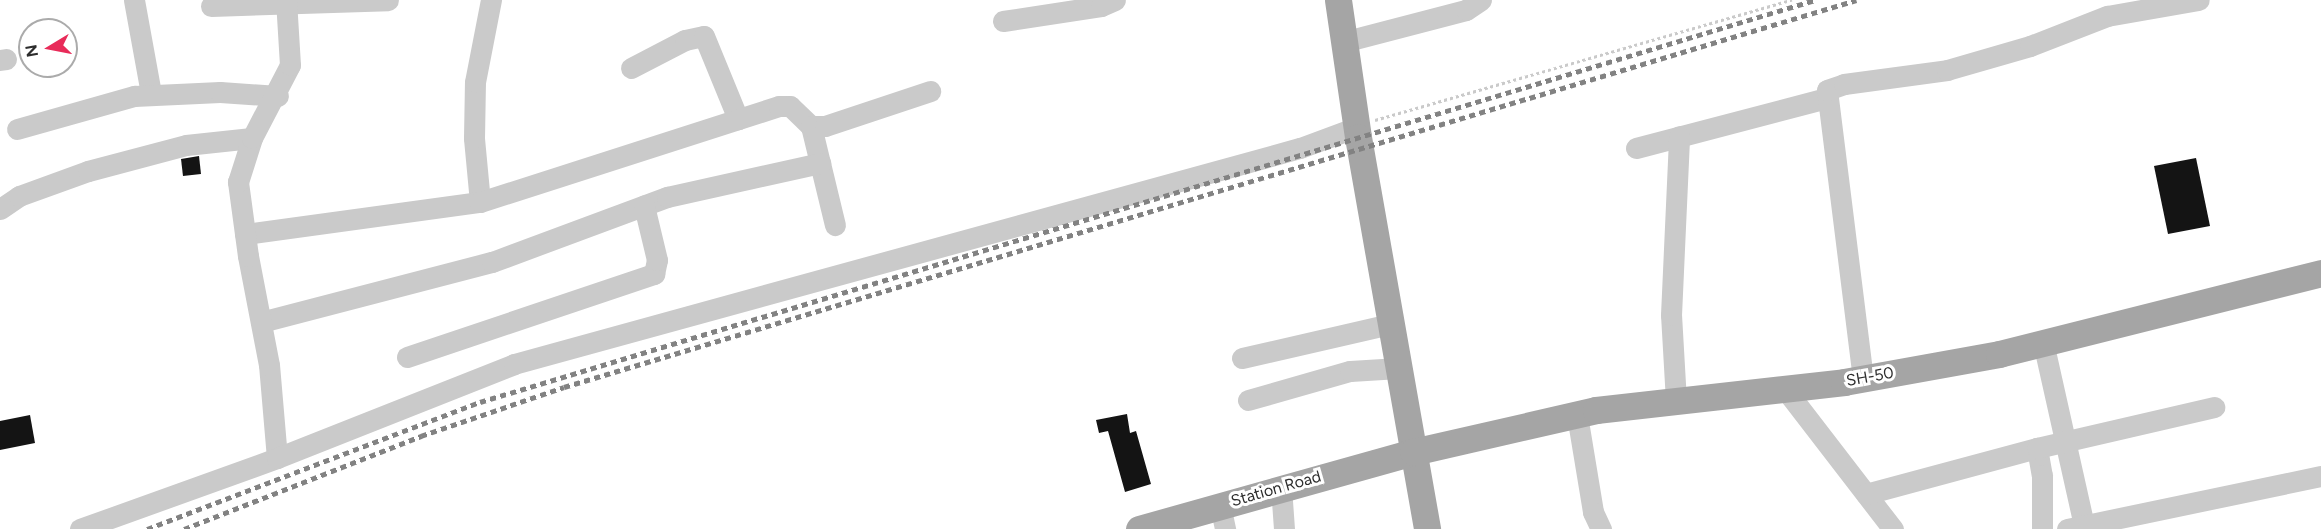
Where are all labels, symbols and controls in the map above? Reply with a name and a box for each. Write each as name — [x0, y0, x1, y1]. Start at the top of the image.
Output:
north arrow — [18, 18, 78, 78]
text: N — [21, 43, 42, 59]
street label: SH-50 — [1845, 363, 1895, 391]
street label: Station Road — [1229, 467, 1323, 511]

